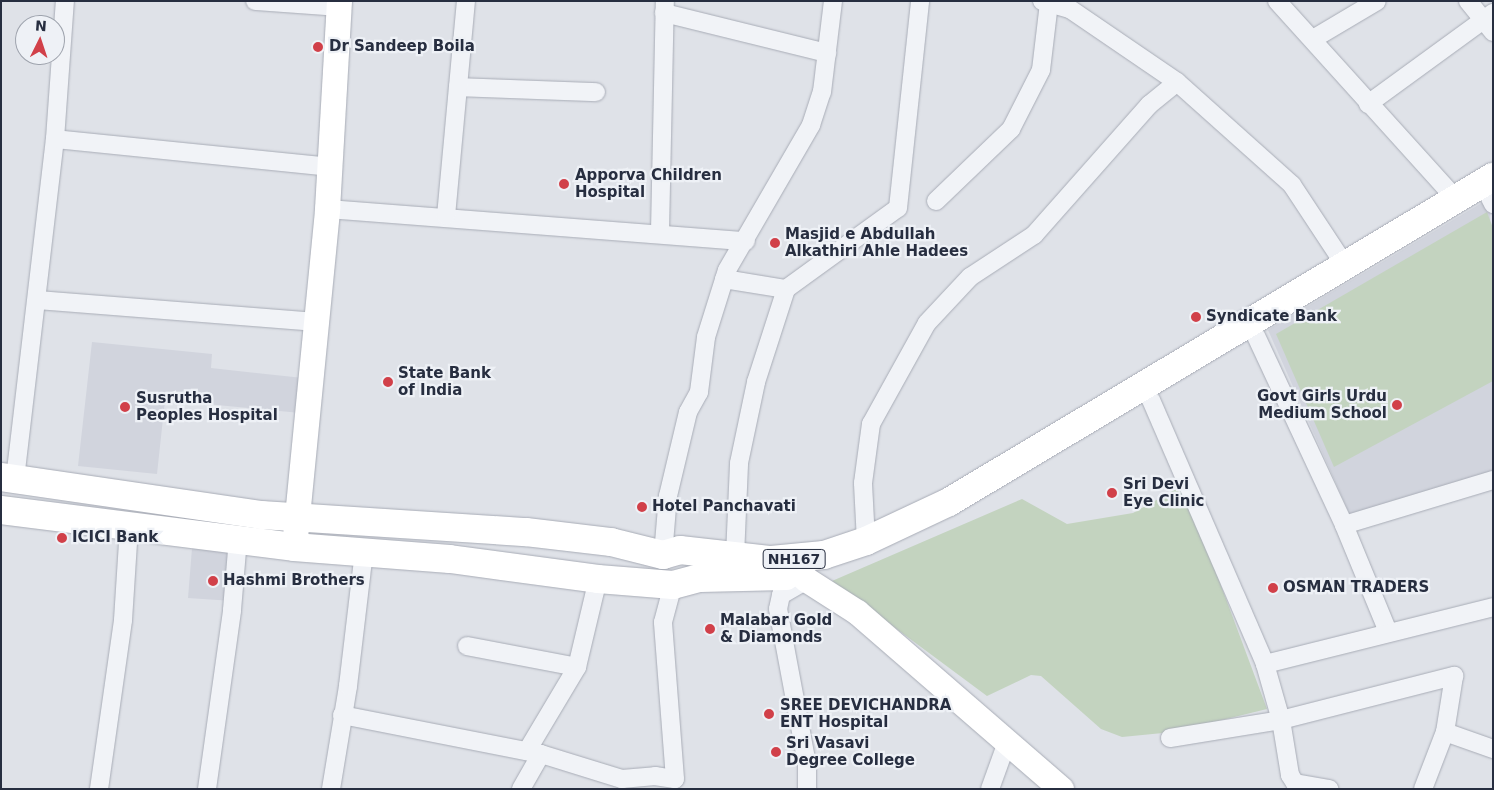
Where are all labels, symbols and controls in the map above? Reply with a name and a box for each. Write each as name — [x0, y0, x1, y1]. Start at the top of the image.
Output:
north arrow — [15, 15, 65, 65]
text: N — [35, 18, 47, 34]
place label: Dr Sandeep Boila — [329, 38, 475, 56]
marker: Dr Sandeep Boila — [311, 40, 325, 54]
place label: Apporva Children Hospital — [575, 166, 722, 201]
marker: Apporva Children Hospital — [557, 177, 571, 191]
place label: Masjid e Abdullah Alkathiri Ahle Hadees — [785, 225, 968, 260]
marker: Masjid e Abdullah Alkathiri Ahle Hadees — [769, 237, 781, 249]
place label: Syndicate Bank — [1206, 308, 1337, 326]
marker: Syndicate Bank — [1190, 311, 1202, 323]
place label: State Bank of India — [398, 364, 491, 399]
marker: State Bank of India — [382, 376, 394, 388]
place label: Govt Girls Urdu Medium School — [1257, 387, 1387, 422]
place label: Susrutha Peoples Hospital — [136, 389, 278, 424]
marker: Govt Girls Urdu Medium School — [1391, 399, 1403, 411]
marker: Susrutha Peoples Hospital — [118, 400, 132, 414]
place label: Sri Devi Eye Clinic — [1123, 475, 1204, 510]
marker: Sri Devi Eye Clinic — [1105, 486, 1119, 500]
place label: Hotel Panchavati — [652, 498, 796, 516]
marker: Hotel Panchavati — [636, 501, 648, 513]
place label: ICICI Bank — [72, 529, 158, 547]
marker: ICICI Bank — [56, 532, 68, 544]
road number: NH167 — [762, 548, 826, 570]
place label: Hashmi Brothers — [223, 572, 365, 590]
marker: Hashmi Brothers — [207, 575, 219, 587]
place label: OSMAN TRADERS — [1283, 579, 1429, 597]
marker: OSMAN TRADERS — [1267, 582, 1279, 594]
place label: Malabar Gold & Diamonds — [720, 611, 832, 646]
marker: Malabar Gold & Diamonds — [704, 623, 716, 635]
place label: SREE DEVICHANDRA ENT Hospital — [780, 696, 951, 731]
marker: SREE DEVICHANDRA ENT Hospital — [762, 707, 776, 721]
place label: Sri Vasavi Degree College — [786, 734, 915, 769]
marker: Sri Vasavi Degree College — [770, 746, 782, 758]

